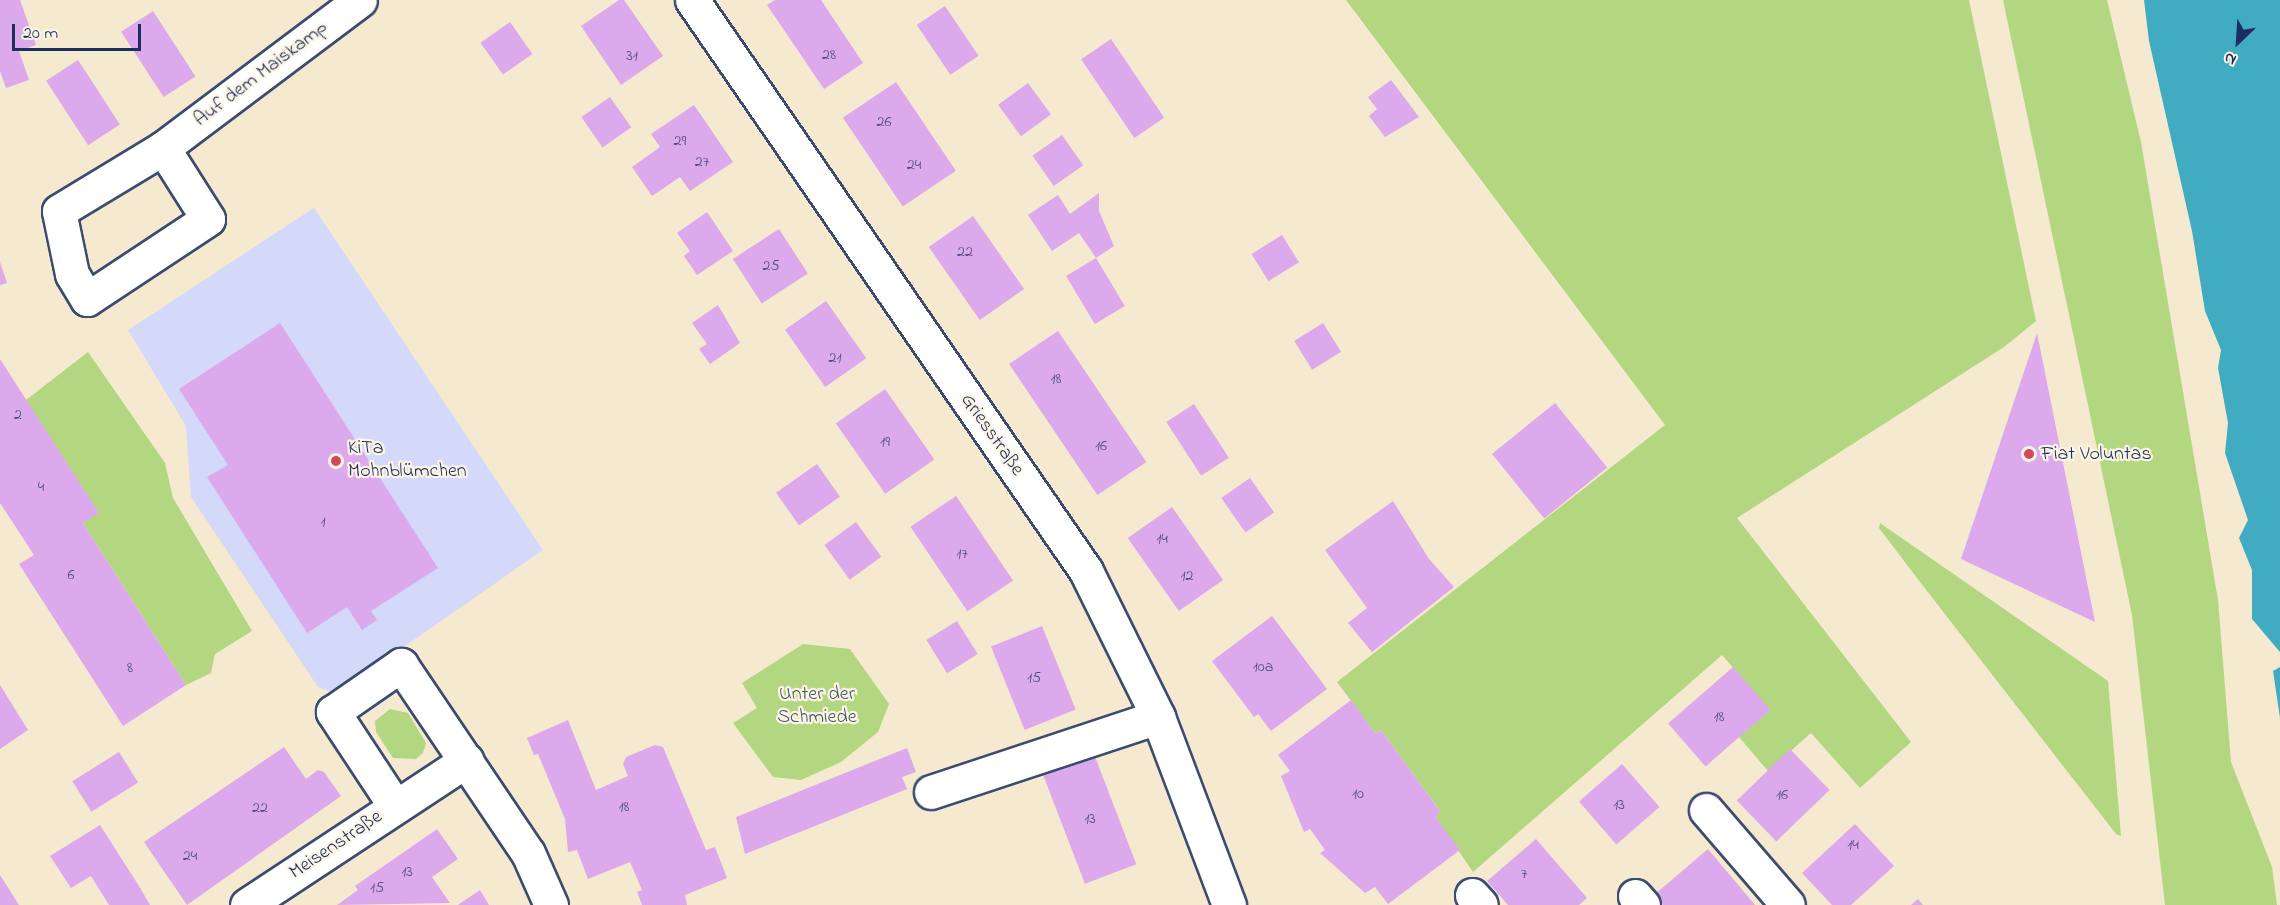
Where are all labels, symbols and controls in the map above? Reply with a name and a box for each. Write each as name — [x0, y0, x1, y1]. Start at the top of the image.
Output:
scale bar — [15, 12, 144, 50]
north arrow — [2208, 12, 2268, 72]
street label: Auf dem Maiskamp — [189, 16, 333, 132]
text: 20 m — [23, 21, 58, 47]
house number: 28 — [822, 45, 836, 65]
text: N — [2220, 45, 2240, 71]
house number: 31 — [626, 46, 638, 66]
house number: 26 — [877, 112, 891, 132]
house number: 29 — [674, 131, 686, 151]
house number: 27 — [695, 152, 709, 172]
house number: 24 — [907, 155, 921, 175]
house number: 22 — [957, 242, 973, 262]
house number: 25 — [762, 256, 780, 276]
house number: 21 — [828, 348, 842, 368]
house number: 18 — [1050, 369, 1062, 389]
street label: Griesstraße — [955, 389, 1029, 481]
house number: 2 — [14, 405, 22, 425]
house number: 19 — [880, 432, 890, 452]
house number: 16 — [1095, 436, 1107, 456]
place label: KiTa Mohnblümchen — [348, 437, 467, 484]
place label: Fiat Voluntas — [2041, 442, 2152, 466]
marker: Fiat Voluntas — [2022, 447, 2036, 461]
marker: KiTa Mohnblümchen — [329, 454, 343, 468]
house number: 4 — [38, 477, 44, 497]
house number: 1 — [320, 512, 326, 532]
house number: 14 — [1156, 529, 1168, 549]
house number: 17 — [956, 544, 968, 564]
house number: 6 — [67, 565, 75, 585]
house number: 12 — [1180, 566, 1194, 586]
house number: 10a — [1253, 657, 1273, 677]
house number: 8 — [127, 658, 133, 678]
house number: 15 — [1027, 668, 1041, 688]
park label: Unter der Schmiede — [777, 682, 857, 729]
house number: 18 — [1713, 707, 1725, 727]
house number: 10 — [1352, 784, 1364, 804]
house number: 16 — [1776, 785, 1788, 805]
house number: 13 — [1613, 795, 1625, 815]
house number: 18 — [618, 797, 630, 817]
house number: 22 — [252, 798, 268, 818]
street label: Meisenstraße — [285, 805, 387, 885]
house number: 13 — [1084, 809, 1096, 829]
house number: 14 — [1847, 835, 1859, 855]
house number: 24 — [183, 846, 197, 866]
house number: 13 — [401, 862, 413, 882]
house number: 7 — [1521, 864, 1527, 884]
house number: 15 — [370, 878, 384, 898]

